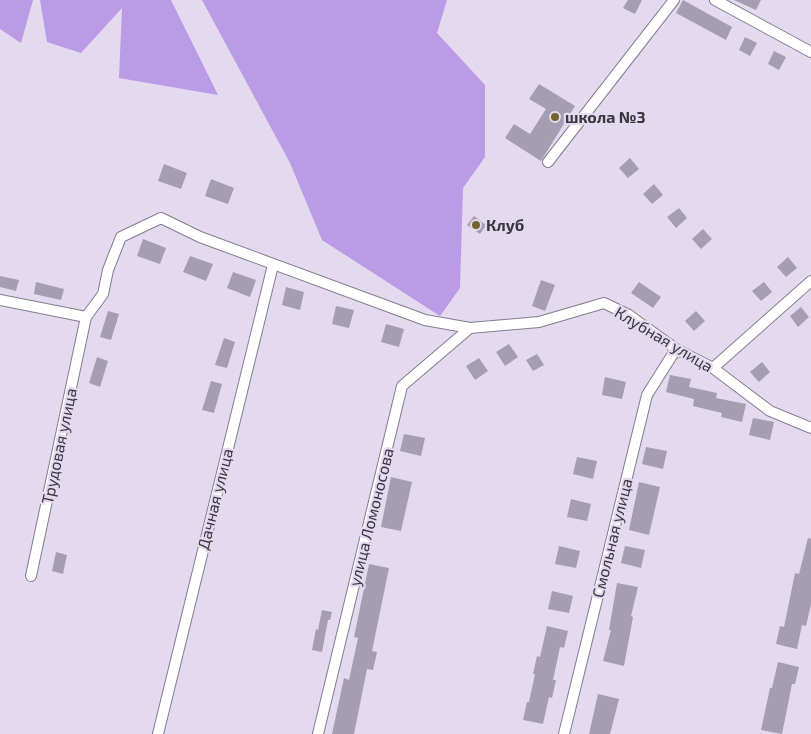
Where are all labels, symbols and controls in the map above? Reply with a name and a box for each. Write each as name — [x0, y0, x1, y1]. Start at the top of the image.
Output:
place label: школа №3 — [565, 107, 646, 126]
marker: школа №3 — [549, 111, 561, 123]
place label: Клуб — [486, 215, 524, 234]
marker: Клуб — [470, 219, 482, 231]
street label: Клубная улица — [611, 302, 717, 376]
street label: Трудовая улица — [37, 386, 81, 506]
street label: Дачная улица — [193, 446, 237, 552]
street label: улица Ломоносова — [344, 446, 398, 588]
street label: Смольная улица — [587, 476, 637, 600]

